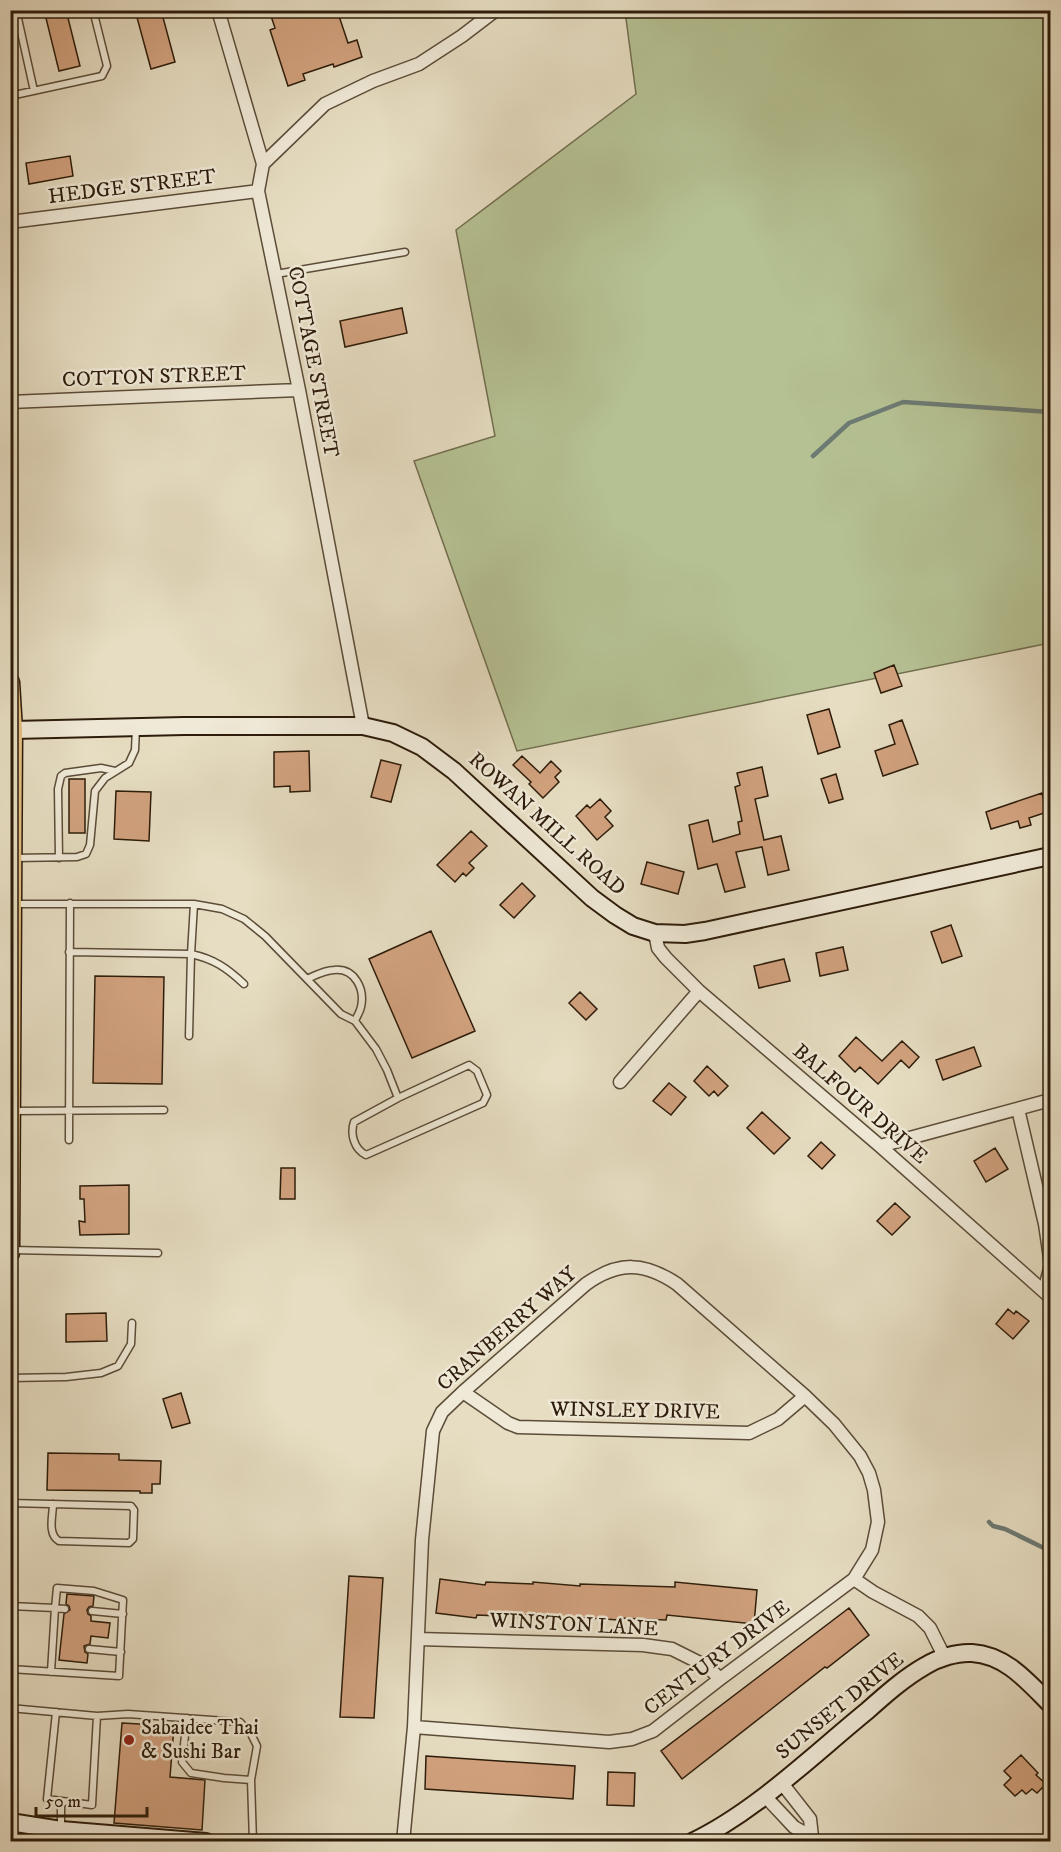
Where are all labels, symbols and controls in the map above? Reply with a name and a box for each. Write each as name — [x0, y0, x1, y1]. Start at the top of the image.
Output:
street label: HEDGE STREET — [47, 164, 217, 210]
street label: COTTAGE STREET — [282, 264, 344, 460]
street label: COTTON STREET — [62, 361, 246, 393]
street label: ROWAN MILL ROAD — [463, 747, 631, 901]
street label: BALFOUR DRIVE — [787, 1038, 933, 1170]
street label: CRANBERRY WAY — [432, 1261, 583, 1397]
street label: WINSLEY DRIVE — [549, 1397, 720, 1425]
street label: CENTURY DRIVE — [639, 1595, 795, 1721]
street label: WINSTON LANE — [488, 1608, 659, 1642]
street label: SUNSET DRIVE — [771, 1646, 909, 1765]
place label: Sabaidee Thai & Sushi Bar — [141, 1715, 259, 1765]
marker: Sabaidee Thai & Sushi Bar — [122, 1733, 136, 1747]
scale bar — [36, 1780, 147, 1818]
text: 50 m — [45, 1791, 81, 1813]

